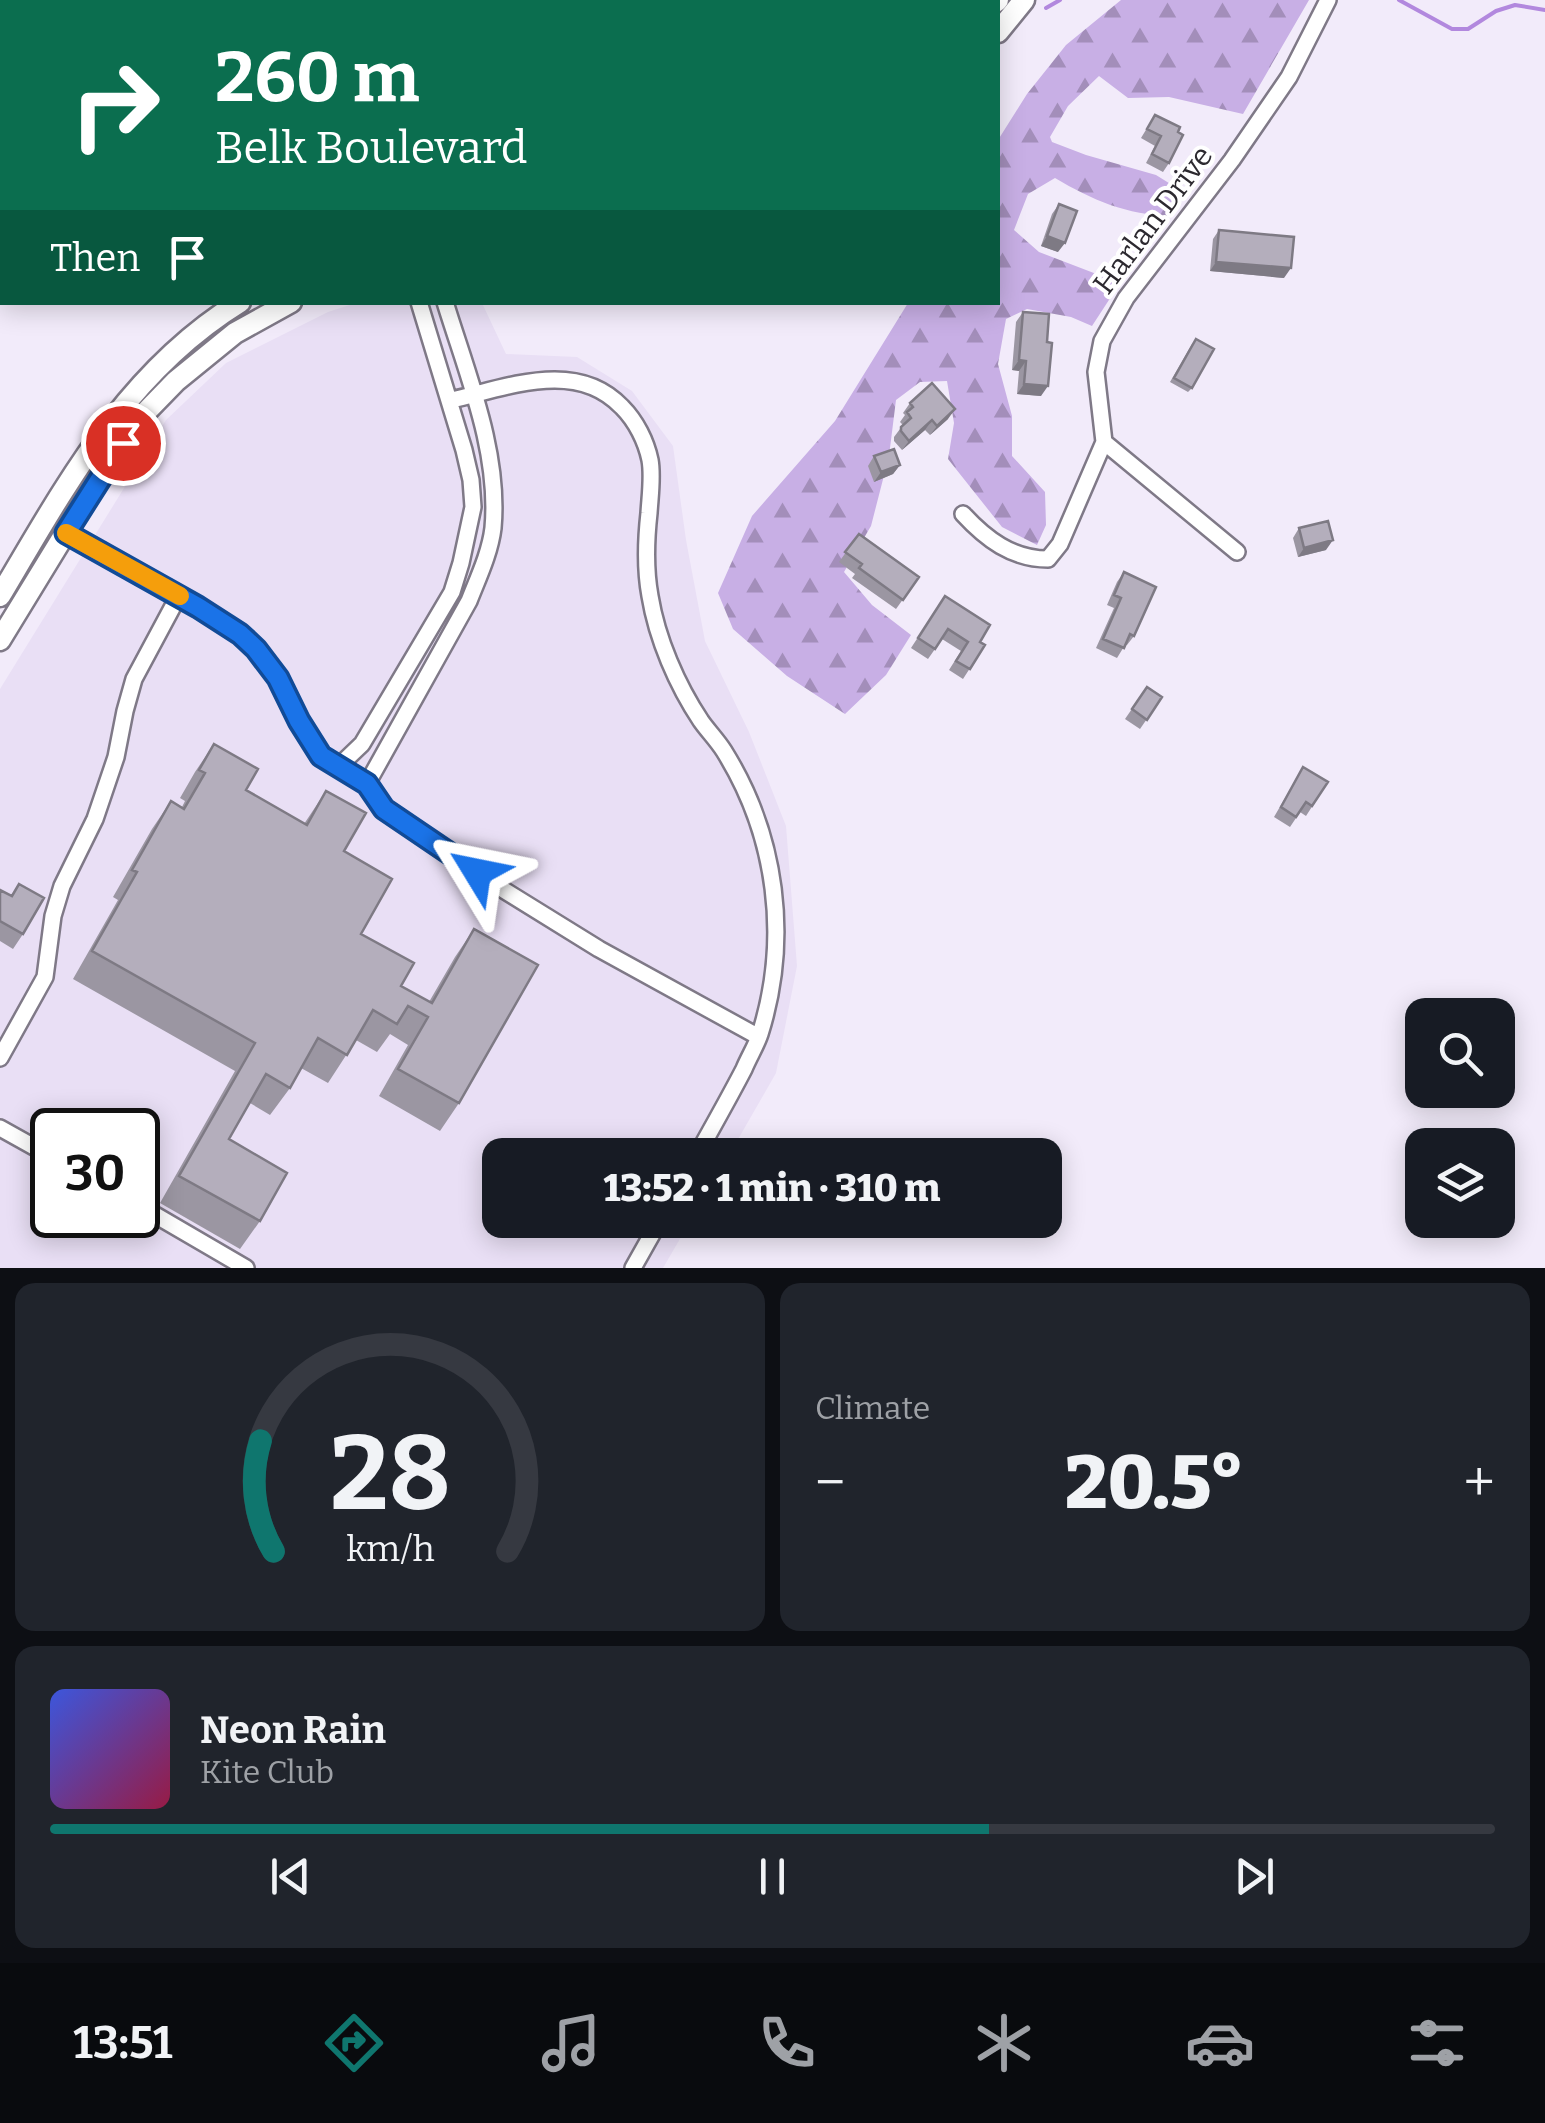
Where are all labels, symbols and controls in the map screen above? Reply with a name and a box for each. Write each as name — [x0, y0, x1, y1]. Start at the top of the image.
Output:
text: 260 m — [215, 36, 420, 120]
icon: right — [50, 40, 180, 170]
text: Belk Boulevard — [215, 121, 528, 175]
street label: Harlan Drive — [1086, 139, 1220, 301]
icon: arrive — [160, 230, 215, 285]
text: Then — [50, 235, 140, 281]
pin — [81, 401, 166, 486]
icon: arrive — [96, 416, 151, 471]
position arrow — [425, 820, 529, 924]
map controls — [1405, 998, 1515, 1238]
button: search — [1405, 998, 1515, 1108]
speed limit sign: 30 — [30, 1108, 160, 1238]
button: layers — [1405, 1128, 1515, 1238]
text: 13:52 · 1 min · 310 m — [604, 1165, 941, 1211]
text: Climate — [815, 1389, 930, 1427]
text: 28 — [329, 1412, 451, 1537]
text: 20.5° — [1065, 1438, 1244, 1528]
text: − — [815, 1450, 845, 1516]
text: + — [1464, 1450, 1495, 1516]
text: km/h — [346, 1528, 434, 1570]
text: Neon Rain — [200, 1707, 386, 1753]
text: Kite Club — [200, 1753, 334, 1791]
icon: previous — [263, 1849, 318, 1904]
icon: pause — [745, 1849, 800, 1904]
icon: next — [1227, 1849, 1282, 1904]
icon: directions — [319, 2008, 389, 2078]
icon: music — [536, 2008, 606, 2078]
icon: phone — [752, 2008, 822, 2078]
icon: climate — [969, 2008, 1039, 2078]
icon: car — [1185, 2008, 1255, 2078]
icon: filters — [1402, 2008, 1472, 2078]
text: 13:51 — [73, 2016, 173, 2070]

